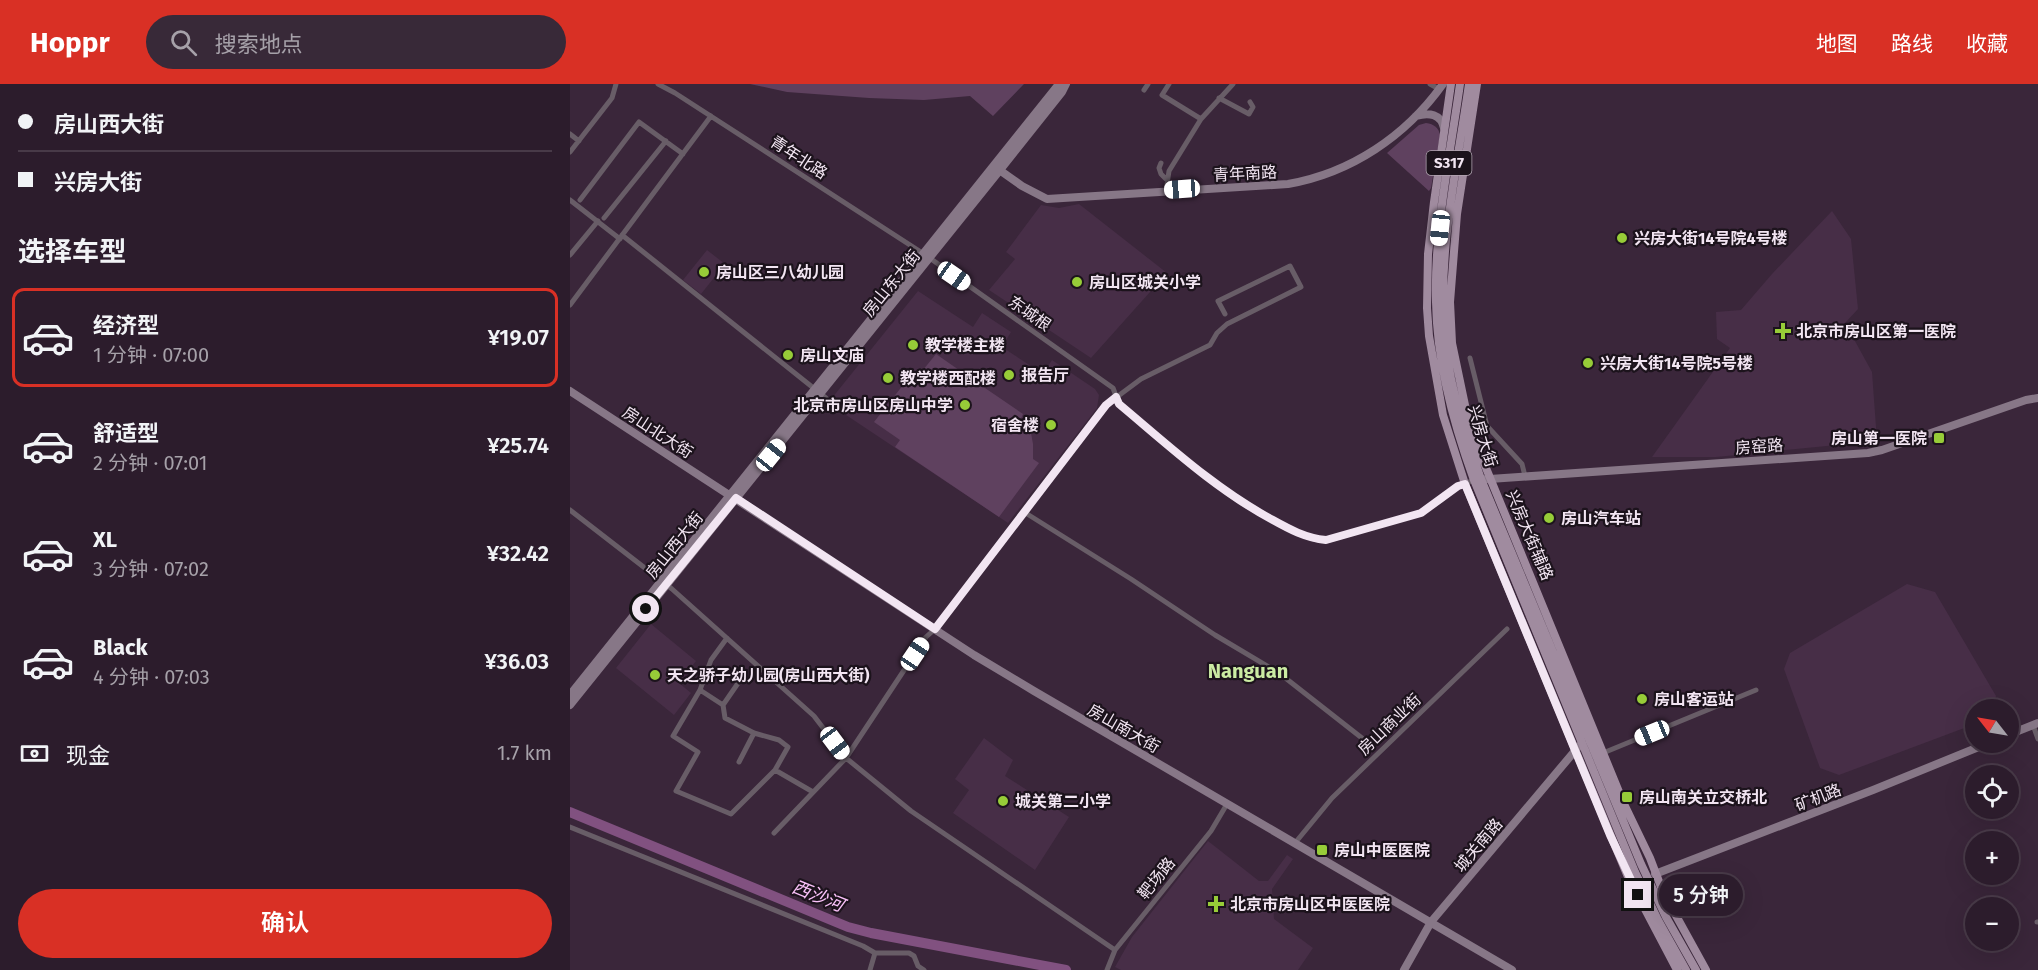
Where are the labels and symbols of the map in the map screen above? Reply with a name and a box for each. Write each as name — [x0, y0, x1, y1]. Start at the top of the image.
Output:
street label: 青年北路 — [767, 132, 831, 183]
road number: S317 — [1426, 151, 1472, 175]
street label: 青年南路 — [1213, 162, 1277, 185]
car — [1163, 179, 1201, 199]
car — [1429, 209, 1451, 247]
place label: 兴房大街14号院4号楼 — [1634, 229, 1788, 248]
marker: 兴房大街14号院4号楼 — [1615, 231, 1629, 245]
street label: 房山东大街 — [859, 246, 924, 320]
car — [934, 258, 974, 294]
place label: 房山区三八幼儿园 — [716, 263, 844, 282]
marker: 房山区三八幼儿园 — [697, 265, 711, 279]
place label: 房山区城关小学 — [1089, 273, 1201, 292]
marker: 房山区城关小学 — [1070, 275, 1084, 289]
street label: 东城根 — [1005, 292, 1055, 335]
marker: 北京市房山区第一医院 — [1774, 322, 1792, 340]
place label: 北京市房山区第一医院 — [1796, 322, 1956, 341]
place label: 教学楼主楼 — [925, 336, 1005, 355]
marker: 教学楼主楼 — [906, 338, 920, 352]
place label: 房山文庙 — [800, 346, 864, 365]
marker: 房山文庙 — [781, 348, 795, 362]
place label: 兴房大街14号院5号楼 — [1600, 354, 1753, 373]
marker: 兴房大街14号院5号楼 — [1581, 356, 1595, 370]
place label: 报告厅 — [1021, 366, 1069, 385]
marker: 报告厅 — [1002, 368, 1016, 382]
place label: 教学楼西配楼 — [900, 369, 996, 388]
marker: 教学楼西配楼 — [881, 371, 895, 385]
place label: 北京市房山区房山中学 — [793, 396, 953, 415]
marker: 北京市房山区房山中学 — [958, 398, 972, 412]
street label: 房山北大街 — [619, 403, 696, 462]
street label: 兴房大街 — [1464, 403, 1501, 470]
place label: 宿舍楼 — [991, 416, 1039, 435]
marker: 宿舍楼 — [1044, 418, 1058, 432]
place label: 房山第一医院 — [1831, 429, 1927, 448]
marker: 房山第一医院 — [1932, 431, 1946, 445]
car — [753, 435, 789, 475]
street label: 房窑路 — [1734, 435, 1784, 458]
street label: 兴房大街辅路 — [1502, 487, 1557, 583]
street label: 房山西大街 — [642, 508, 707, 582]
place label: 房山汽车站 — [1561, 509, 1641, 528]
marker: 房山汽车站 — [1542, 511, 1556, 525]
route start — [632, 595, 659, 622]
car — [897, 634, 933, 674]
district label: Nanguan — [1208, 659, 1288, 683]
place label: 天之骄子幼儿园(房山西大街) — [667, 666, 869, 685]
marker: 天之骄子幼儿园(房山西大街) — [648, 668, 662, 682]
street label: 房山商业街 — [1354, 690, 1425, 759]
place label: 房山客运站 — [1654, 690, 1734, 709]
marker: 房山客运站 — [1635, 692, 1649, 706]
north arrow — [1965, 699, 2019, 753]
street label: 房山南大街 — [1084, 700, 1163, 757]
car — [1632, 718, 1672, 748]
car — [817, 723, 853, 763]
street label: 矿机路 — [1792, 780, 1844, 815]
place label: 房山南关立交桥北 — [1639, 788, 1767, 807]
marker: 房山南关立交桥北 — [1620, 790, 1634, 804]
place label: 城关第二小学 — [1015, 792, 1111, 811]
marker: 城关第二小学 — [996, 794, 1010, 808]
street label: 城关南路 — [1451, 815, 1506, 876]
place label: 房山中医医院 — [1334, 841, 1430, 860]
marker: 房山中医医院 — [1315, 843, 1329, 857]
street label: 靶场路 — [1134, 854, 1179, 903]
callout: 5 分钟 — [1659, 874, 1743, 916]
water label: 西沙河 — [789, 876, 850, 917]
route end — [1624, 881, 1651, 908]
marker: 北京市房山区中医医院 — [1207, 895, 1225, 913]
place label: 北京市房山区中医医院 — [1230, 895, 1390, 914]

